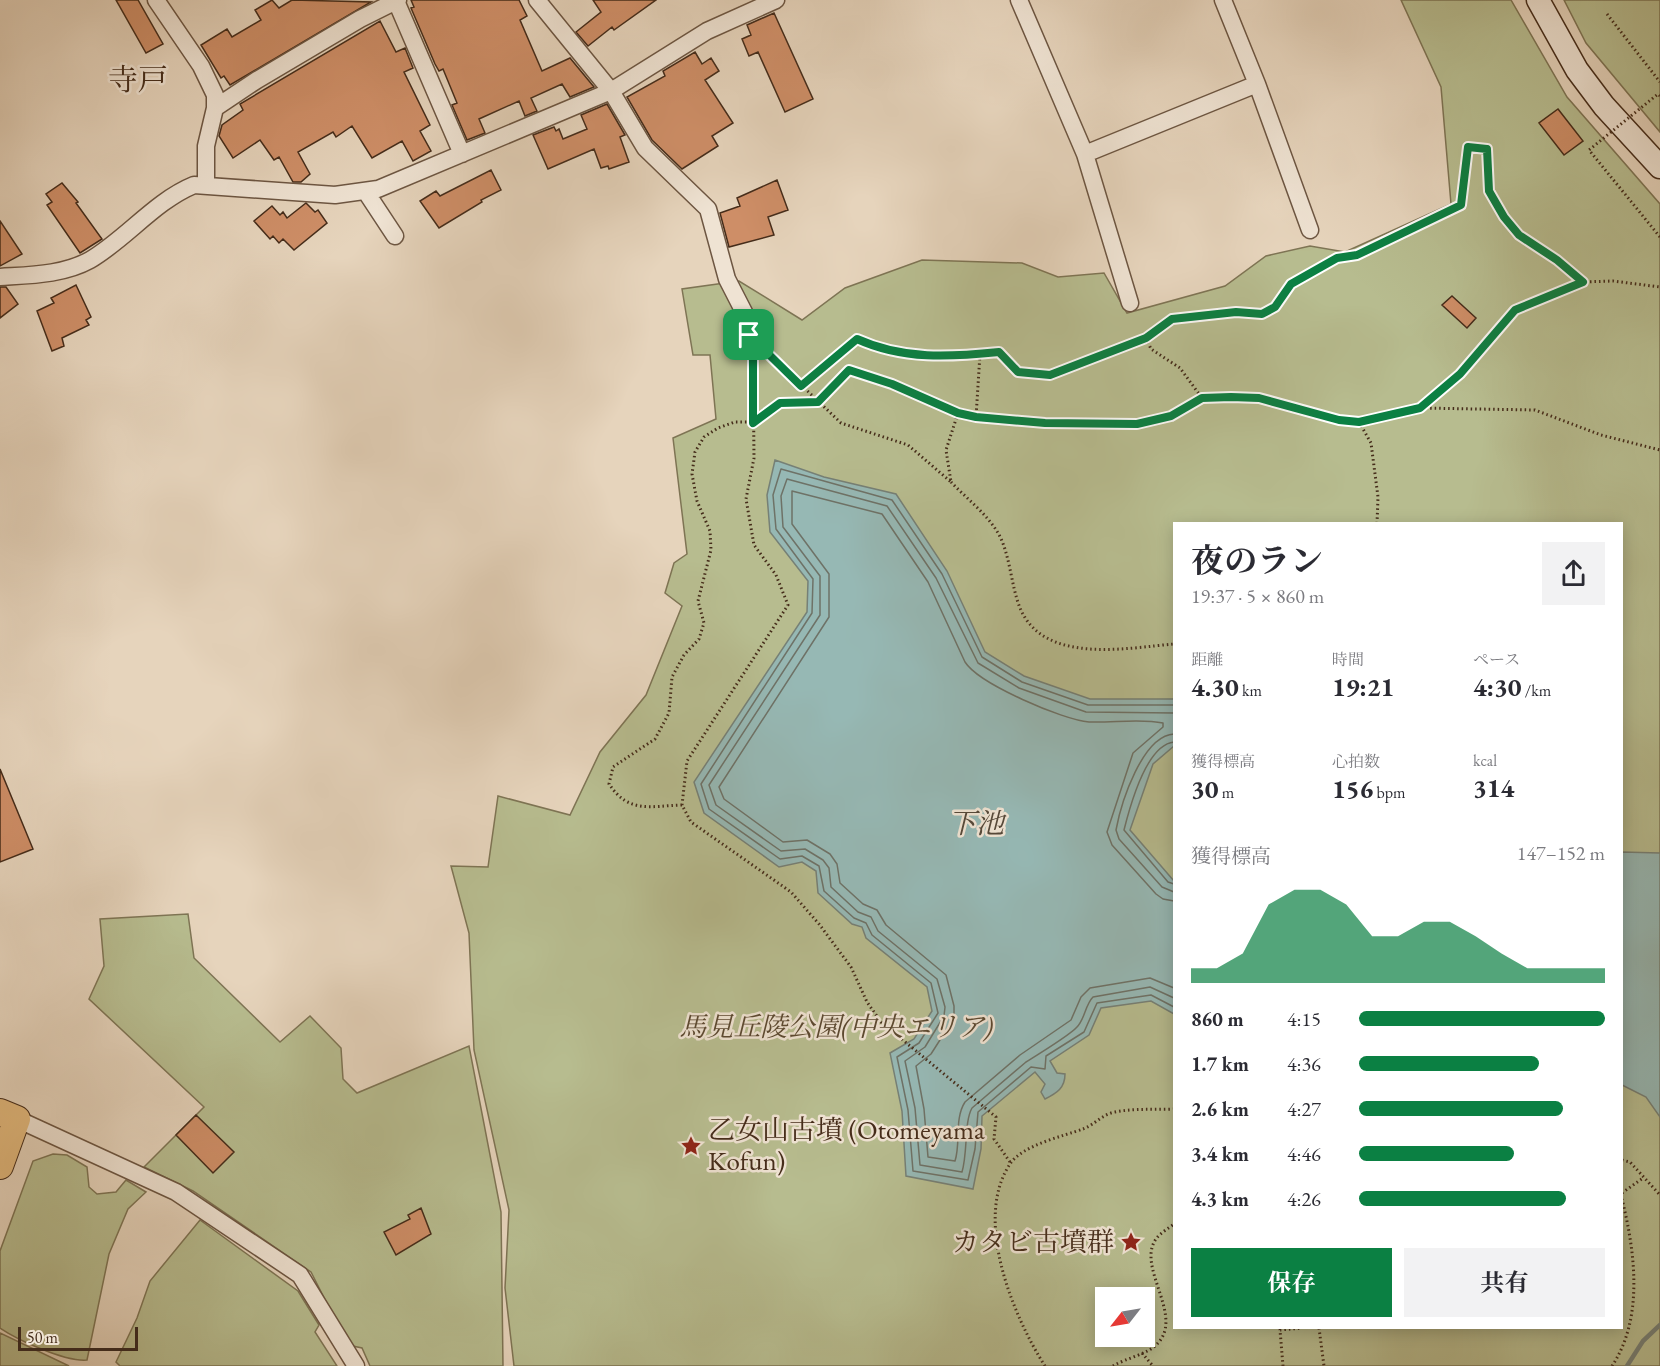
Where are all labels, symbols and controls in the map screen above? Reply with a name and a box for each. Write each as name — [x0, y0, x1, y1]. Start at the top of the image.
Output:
district label: 寺戸 — [108, 60, 168, 99]
pin — [723, 309, 774, 360]
icon: arrive — [732, 318, 765, 351]
text: 夜のラン — [1191, 539, 1323, 582]
button: share — [1542, 542, 1605, 605]
text: 19:37 · 5 × 860 m — [1191, 583, 1324, 609]
text: 距離 — [1191, 649, 1223, 670]
text: 時間 — [1332, 649, 1364, 670]
text: ペース — [1473, 649, 1520, 670]
text: 4.30 — [1191, 670, 1239, 704]
text: 19:21 — [1332, 670, 1394, 704]
text: 4:30 — [1473, 670, 1522, 704]
text: km — [1239, 680, 1262, 701]
text: /km — [1522, 680, 1551, 701]
text: kcal — [1473, 750, 1497, 771]
text: 獲得標高 — [1191, 751, 1255, 772]
text: 心拍数 — [1332, 751, 1380, 772]
text: 314 — [1473, 771, 1514, 805]
text: 30 — [1191, 772, 1219, 806]
text: 156 — [1332, 772, 1373, 806]
text: m — [1219, 782, 1234, 803]
text: bpm — [1373, 782, 1405, 803]
water label: 下池 — [948, 805, 1007, 841]
text: 147–152 m — [1517, 840, 1605, 866]
text: 獲得標高 — [1191, 843, 1271, 869]
text: 860 m — [1191, 1006, 1244, 1032]
text: 4:15 — [1287, 1006, 1321, 1032]
park label: 馬見丘陵公園(中央エリア) — [679, 1009, 993, 1044]
text: 1.7 km — [1191, 1051, 1249, 1077]
text: 4:36 — [1287, 1051, 1321, 1077]
text: 2.6 km — [1191, 1096, 1249, 1122]
text: 4:27 — [1287, 1096, 1321, 1122]
place label: 乙女山古墳 (Otomeyama Kofun) — [708, 1112, 985, 1178]
place icon: 乙女山古墳 (Otomeyama Kofun) — [679, 1134, 703, 1158]
text: 3.4 km — [1191, 1141, 1249, 1167]
text: 4:46 — [1287, 1141, 1321, 1167]
text: 4.3 km — [1191, 1186, 1249, 1212]
text: 4:26 — [1287, 1186, 1321, 1212]
place label: カタビ古墳群 — [952, 1224, 1114, 1259]
place icon: カタビ古墳群 — [1119, 1230, 1143, 1254]
button: 保存 — [1191, 1248, 1392, 1317]
button: 共有 — [1404, 1248, 1605, 1317]
north arrow — [1095, 1287, 1155, 1347]
map controls — [1095, 1287, 1155, 1347]
scale bar — [18, 1324, 138, 1352]
text: 50 m — [27, 1327, 58, 1348]

